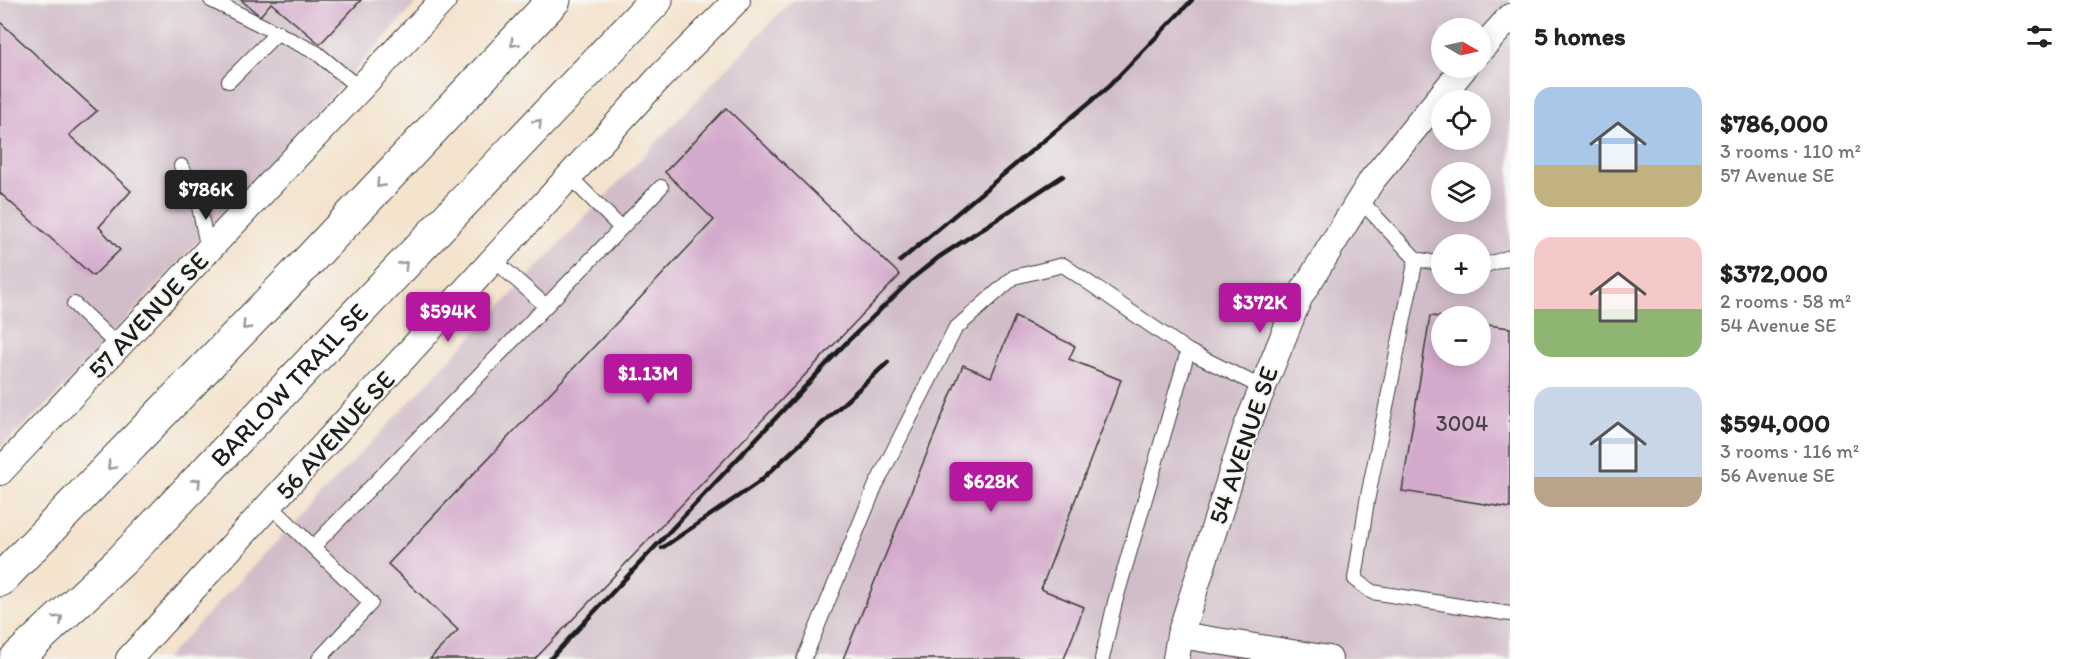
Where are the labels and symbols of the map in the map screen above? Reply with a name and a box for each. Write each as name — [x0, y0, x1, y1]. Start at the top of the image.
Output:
north arrow — [1431, 18, 1491, 78]
one-way arrow — [511, 35, 522, 46]
one-way arrow — [531, 120, 542, 131]
pin: $786K — [164, 170, 248, 221]
one-way arrow — [377, 177, 388, 188]
street label: 57 AVENUE SE — [81, 245, 215, 385]
one-way arrow — [397, 261, 408, 271]
pin: $372K — [1218, 283, 1302, 334]
pin: $594K — [406, 292, 490, 343]
street label: BARLOW TRAIL SE — [203, 296, 375, 474]
one-way arrow — [242, 319, 253, 329]
pin: $1.13M — [599, 354, 697, 405]
street label: 54 AVENUE SE — [1201, 362, 1285, 528]
street label: 56 AVENUE SE — [269, 364, 401, 506]
house number: 3004 — [1436, 410, 1488, 437]
one-way arrow — [107, 458, 118, 469]
pin: $628K — [949, 462, 1033, 513]
one-way arrow — [190, 478, 201, 488]
one-way arrow — [52, 615, 62, 626]

